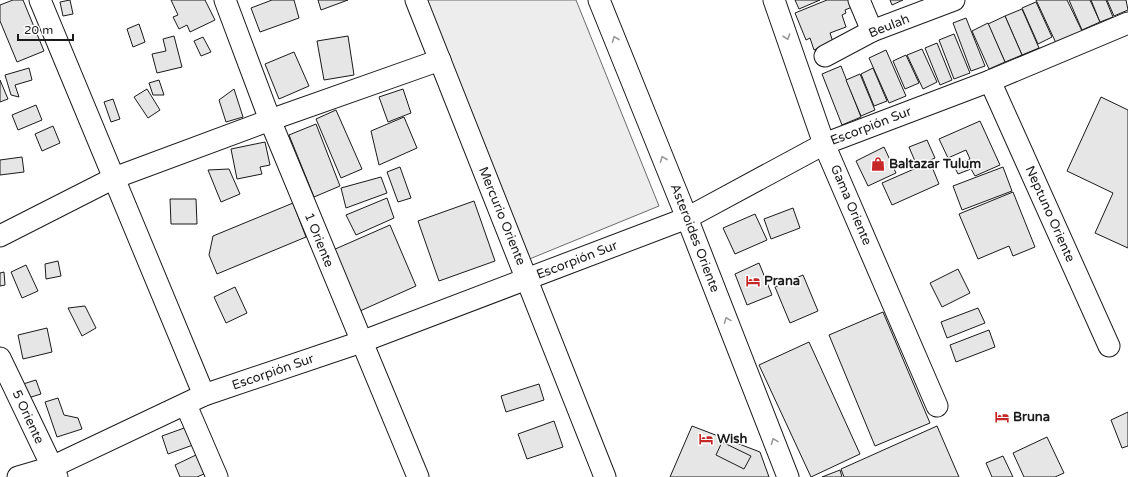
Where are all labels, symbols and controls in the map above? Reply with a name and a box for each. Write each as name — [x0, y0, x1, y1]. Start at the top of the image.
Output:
street label: Beulah — [866, 11, 912, 41]
scale bar — [18, 16, 73, 42]
text: 20 m — [24, 23, 53, 37]
one-way arrow — [782, 33, 791, 40]
one-way arrow — [611, 35, 619, 42]
street label: Escorpión Sur — [828, 103, 914, 149]
one-way arrow — [660, 156, 668, 163]
shop icon: Baltazar Tulum — [870, 156, 886, 172]
place label: Baltazar Tulum — [889, 156, 981, 172]
street label: Gama Oriente — [827, 162, 875, 248]
street label: Neptuno Oriente — [1022, 163, 1078, 265]
street label: Mercurio Oriente — [475, 164, 529, 268]
street label: Asteroides Oriente — [667, 181, 723, 295]
street label: 1 Oriente — [301, 210, 337, 270]
street label: Escorpión Sur — [534, 237, 620, 283]
hotel icon: Prana — [745, 273, 761, 289]
place label: Prana — [764, 273, 800, 289]
one-way arrow — [723, 316, 731, 323]
street label: Escorpión Sur — [230, 350, 316, 394]
street label: 5 Oriente — [9, 388, 47, 446]
hotel icon: Bruna — [994, 409, 1010, 425]
place label: Bruna — [1013, 409, 1050, 425]
hotel icon: Wish — [698, 431, 714, 447]
place label: Wish — [717, 431, 747, 447]
one-way arrow — [770, 437, 778, 444]

